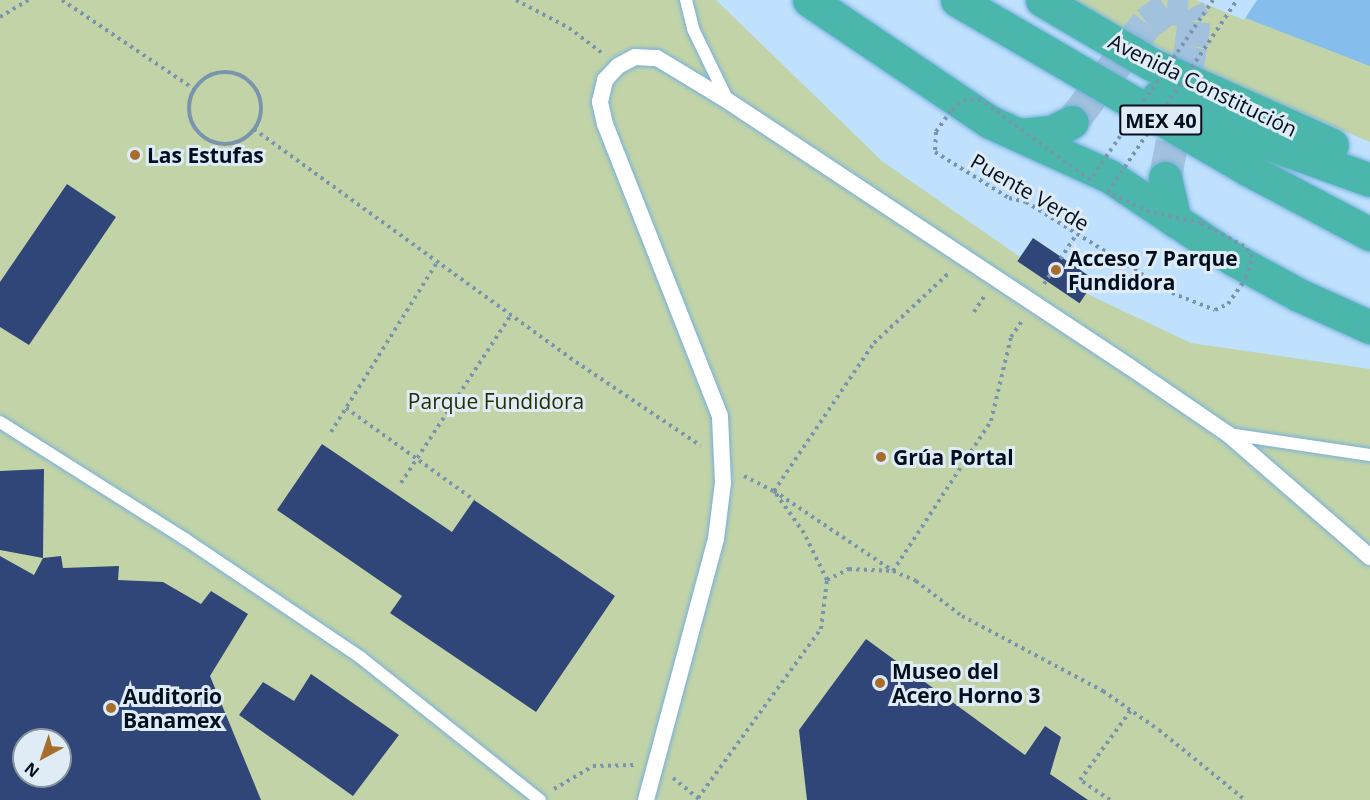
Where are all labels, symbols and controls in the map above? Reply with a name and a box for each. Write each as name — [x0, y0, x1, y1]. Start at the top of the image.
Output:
street label: Avenida Constitución — [1105, 28, 1301, 142]
road number: MEX 40 — [1119, 103, 1203, 137]
place label: Las Estufas — [147, 142, 264, 168]
marker: Las Estufas — [128, 148, 142, 162]
street label: Puente Verde — [966, 148, 1094, 236]
place label: Acceso 7 Parque Fundidora — [1068, 245, 1238, 295]
marker: Acceso 7 Parque Fundidora — [1049, 263, 1063, 277]
park label: Parque Fundidora — [408, 388, 584, 414]
place label: Grúa Portal — [893, 444, 1014, 470]
marker: Grúa Portal — [874, 450, 888, 464]
place label: Museo del Acero Horno 3 — [892, 658, 1041, 708]
marker: Museo del Acero Horno 3 — [873, 676, 887, 690]
place label: Auditorio Banamex — [123, 683, 222, 733]
marker: Auditorio Banamex — [104, 701, 118, 715]
north arrow — [12, 728, 72, 788]
text: N — [20, 758, 44, 783]

